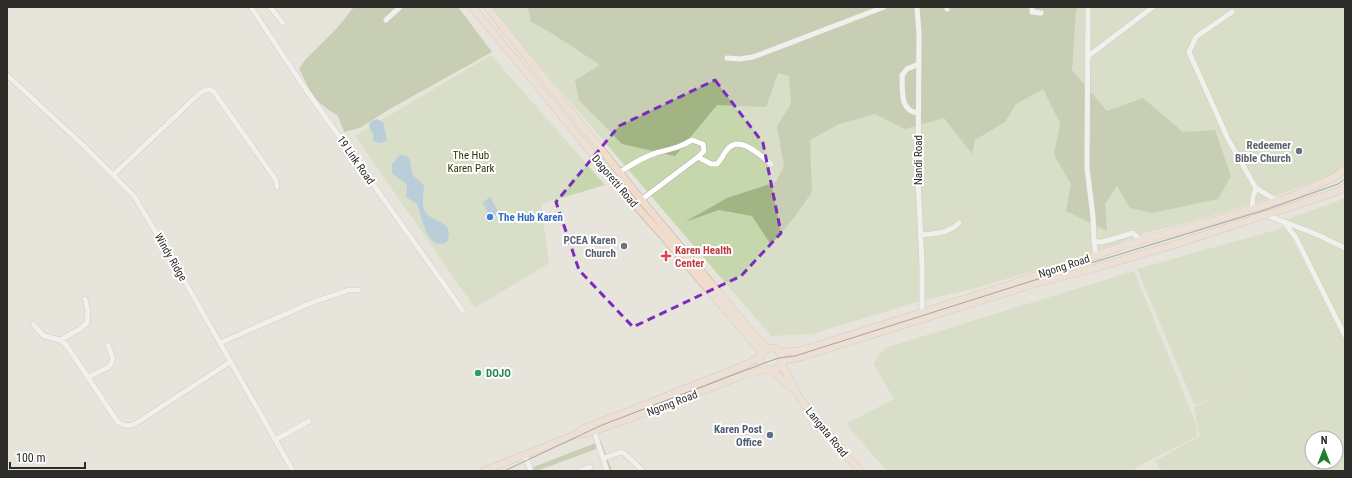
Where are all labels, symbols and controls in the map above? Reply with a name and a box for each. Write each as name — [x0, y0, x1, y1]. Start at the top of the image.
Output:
street label: 19 Link Road — [334, 134, 377, 187]
street label: Nandi Road — [912, 135, 925, 185]
place label: Redeemer Bible Church — [1235, 139, 1291, 165]
marker: Redeemer Bible Church — [1294, 146, 1304, 156]
park label: The Hub Karen Park — [447, 149, 495, 175]
street label: Dagoretti Road — [589, 152, 640, 210]
place label: The Hub Karen — [498, 211, 563, 224]
marker: The Hub Karen — [485, 212, 495, 222]
street label: Windy Ridge — [152, 231, 189, 284]
place label: PCEA Karen Church — [563, 234, 616, 260]
marker: PCEA Karen Church — [619, 241, 629, 251]
place label: Karen Health Center — [675, 244, 732, 270]
marker: Karen Health Center — [660, 250, 672, 262]
street label: Ngong Road — [1037, 252, 1091, 281]
place label: DOJO — [486, 367, 511, 380]
marker: DOJO — [473, 368, 483, 378]
street label: Ngong Road — [645, 388, 699, 419]
street label: Langata Road — [803, 405, 850, 460]
place label: Karen Post Office — [714, 423, 763, 449]
marker: Karen Post Office — [765, 430, 775, 440]
north arrow — [1304, 430, 1344, 470]
text: N — [1321, 434, 1328, 447]
scale bar — [10, 444, 85, 470]
text: 100 m — [16, 451, 46, 465]

